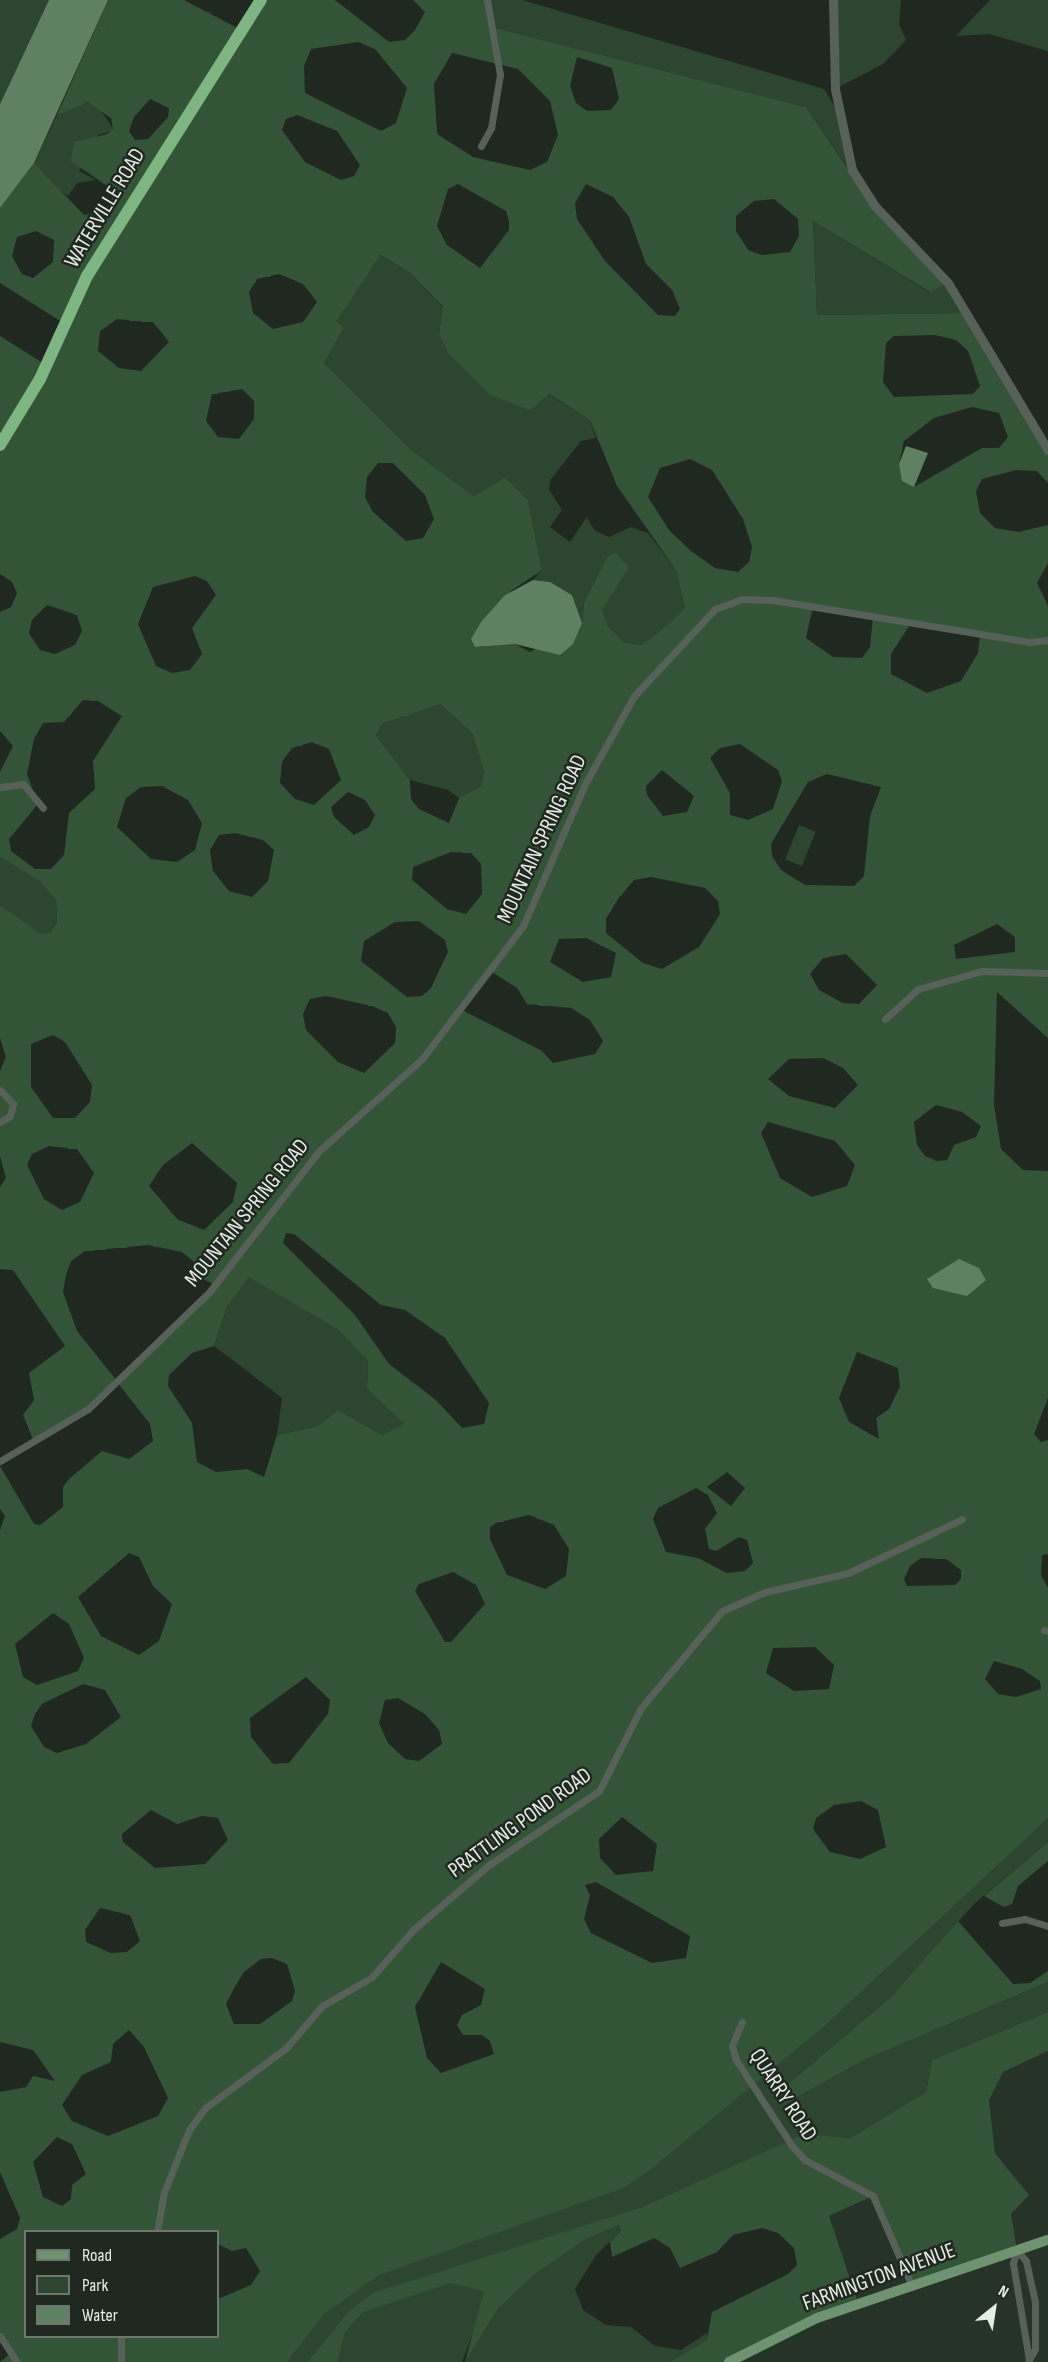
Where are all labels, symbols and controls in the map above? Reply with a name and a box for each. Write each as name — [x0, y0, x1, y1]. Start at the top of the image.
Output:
street label: WATERVILLE ROAD — [59, 144, 151, 272]
street label: MOUNTAIN SPRING ROAD — [491, 751, 593, 927]
street label: MOUNTAIN SPRING ROAD — [179, 1134, 315, 1292]
street label: PRATTLING POND ROAD — [443, 1762, 597, 1884]
street label: QUARRY ROAD — [743, 2044, 823, 2146]
legend — [24, 2230, 219, 2338]
street label: FARMINGTON AVENUE — [799, 2237, 959, 2317]
text: Road — [82, 2245, 112, 2266]
text: Park — [82, 2275, 108, 2296]
north arrow — [964, 2278, 1024, 2338]
text: N — [995, 2282, 1012, 2302]
text: Water — [82, 2305, 118, 2326]

